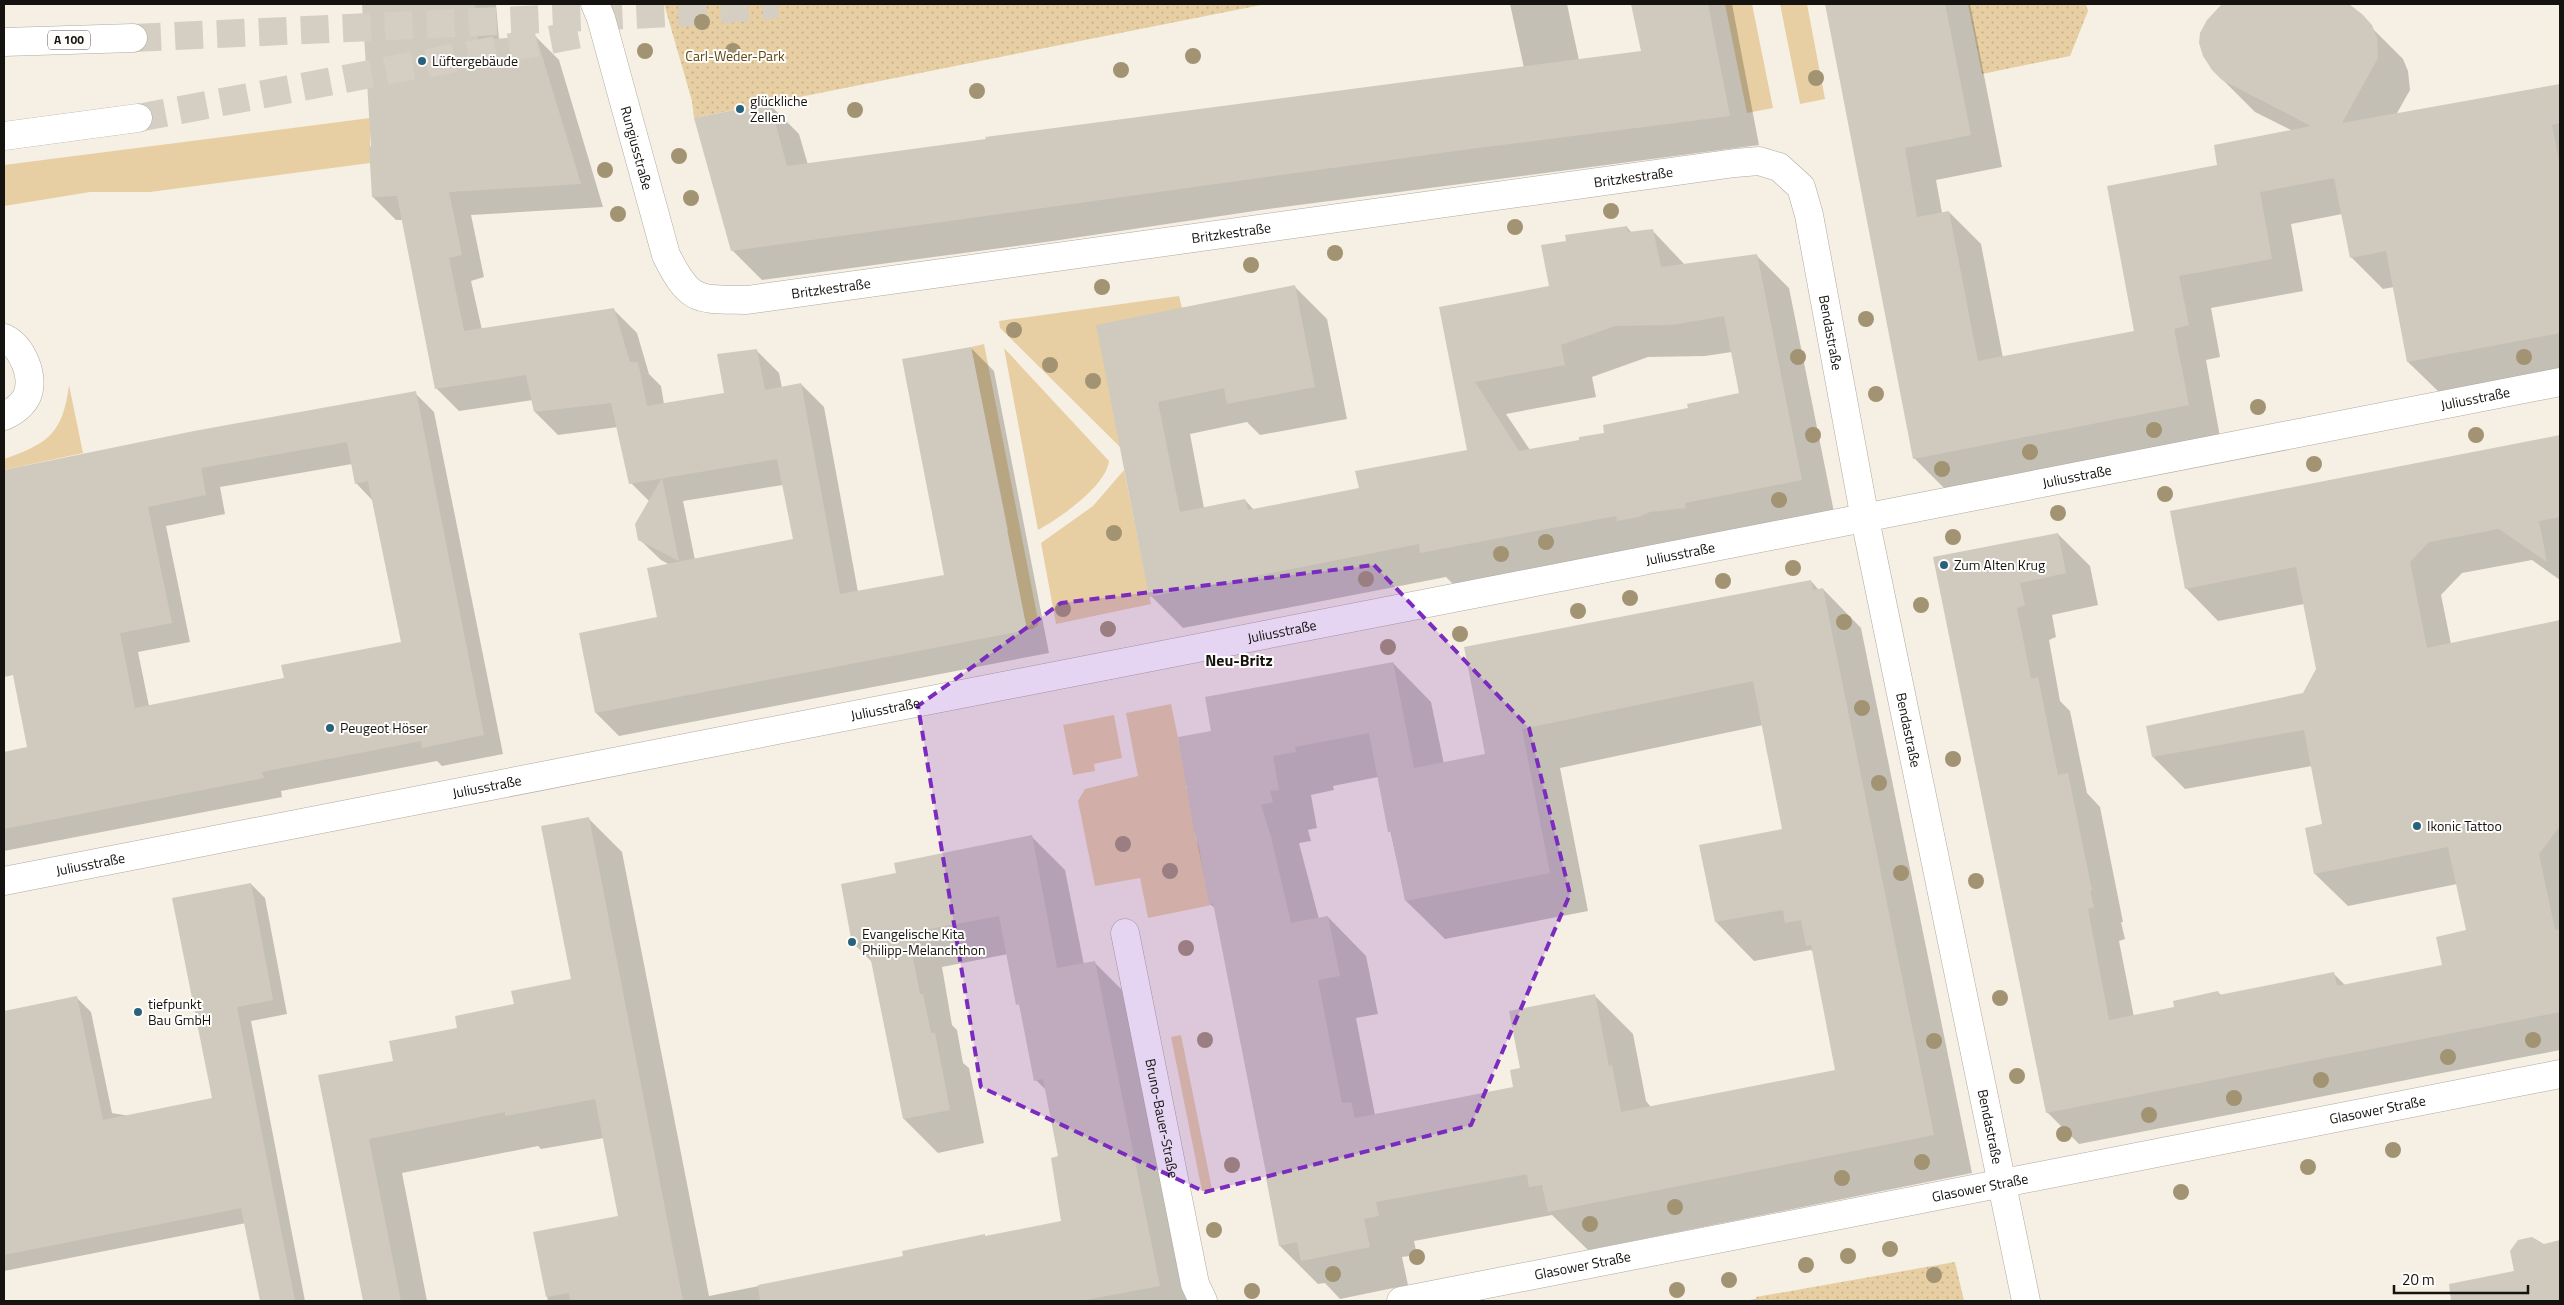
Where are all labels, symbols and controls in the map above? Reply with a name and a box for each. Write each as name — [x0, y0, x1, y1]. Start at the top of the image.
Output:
road number: A 100 — [48, 30, 90, 50]
park label: Carl-Weder-Park — [685, 45, 785, 66]
place label: Lüftergebäude — [432, 50, 518, 71]
marker: Lüftergebäude — [416, 55, 428, 67]
place label: glückliche Zellen — [750, 90, 808, 127]
street label: Rungiusstraße — [616, 103, 659, 192]
marker: glückliche Zellen — [734, 103, 746, 115]
street label: Britzkestraße — [1592, 161, 1674, 192]
street label: Britzkestraße — [1190, 216, 1272, 248]
street label: Britzkestraße — [790, 272, 872, 304]
street label: Bendastraße — [1814, 293, 1848, 372]
street label: Juliusstraße — [2439, 381, 2512, 415]
street label: Juliusstraße — [2040, 459, 2113, 493]
street label: Juliusstraße — [1644, 536, 1717, 570]
place label: Zum Alten Krug — [1954, 554, 2045, 575]
marker: Zum Alten Krug — [1938, 559, 1950, 571]
street label: Juliusstraße — [1245, 614, 1318, 648]
district label: Neu-Britz — [1205, 648, 1273, 672]
street label: Juliusstraße — [849, 691, 922, 725]
street label: Bendastraße — [1891, 691, 1927, 769]
place label: Peugeot Höser — [340, 717, 428, 738]
marker: Peugeot Höser — [324, 722, 336, 734]
street label: Juliusstraße — [450, 769, 523, 803]
place label: Ikonic Tattoo — [2427, 815, 2502, 836]
marker: Ikonic Tattoo — [2411, 820, 2423, 832]
street label: Juliusstraße — [54, 847, 127, 881]
place label: Evangelische Kita Philipp-Melanchthon — [862, 923, 986, 960]
marker: Evangelische Kita Philipp-Melanchthon — [846, 936, 858, 948]
place label: tiefpunkt Bau GmbH — [148, 993, 211, 1030]
marker: tiefpunkt Bau GmbH — [132, 1006, 144, 1018]
street label: Bruno-Bauer-Straße — [1140, 1057, 1185, 1180]
street label: Bendastraße — [1973, 1087, 2009, 1166]
street label: Glasower Straße — [2327, 1090, 2427, 1129]
street label: Glasower Straße — [1930, 1167, 2030, 1207]
street label: Glasower Straße — [1532, 1245, 1632, 1285]
scale bar — [2394, 1262, 2528, 1294]
text: 20 m — [2402, 1268, 2435, 1291]

